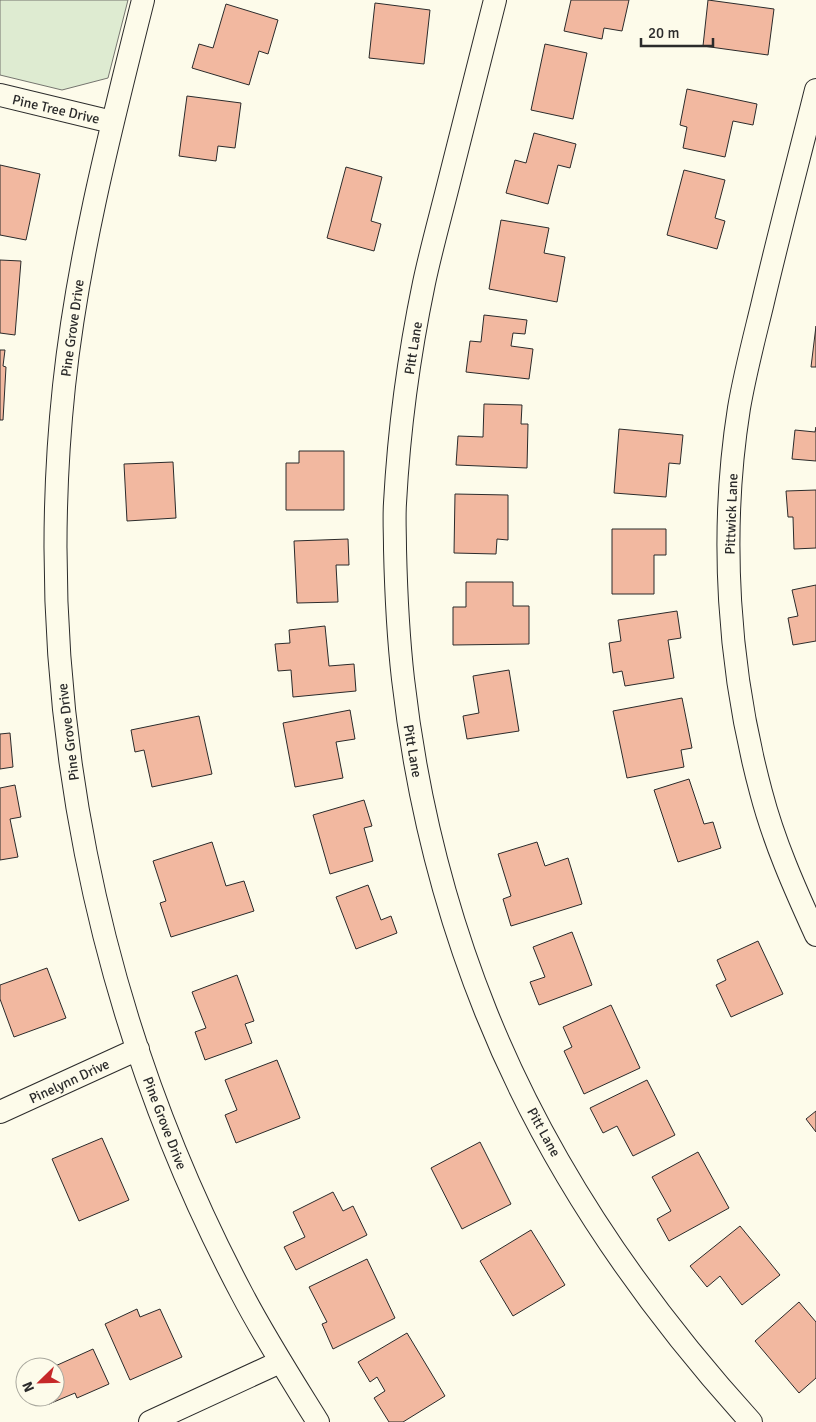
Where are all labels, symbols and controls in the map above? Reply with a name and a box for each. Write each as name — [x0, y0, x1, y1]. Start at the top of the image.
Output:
scale bar — [641, 15, 714, 47]
text: 20 m — [648, 24, 679, 42]
street label: Pine Tree Drive — [11, 91, 101, 128]
street label: Pine Grove Drive — [57, 278, 88, 378]
street label: Pitt Lane — [401, 320, 426, 376]
street label: Pittwick Lane — [722, 473, 741, 555]
street label: Pine Grove Drive — [54, 682, 83, 782]
street label: Pitt Lane — [399, 723, 426, 779]
street label: Pinelynn Drive — [26, 1055, 112, 1107]
street label: Pine Grove Drive — [139, 1074, 190, 1172]
street label: Pitt Lane — [523, 1105, 564, 1160]
north arrow — [15, 1357, 65, 1407]
text: N — [19, 1379, 38, 1395]

